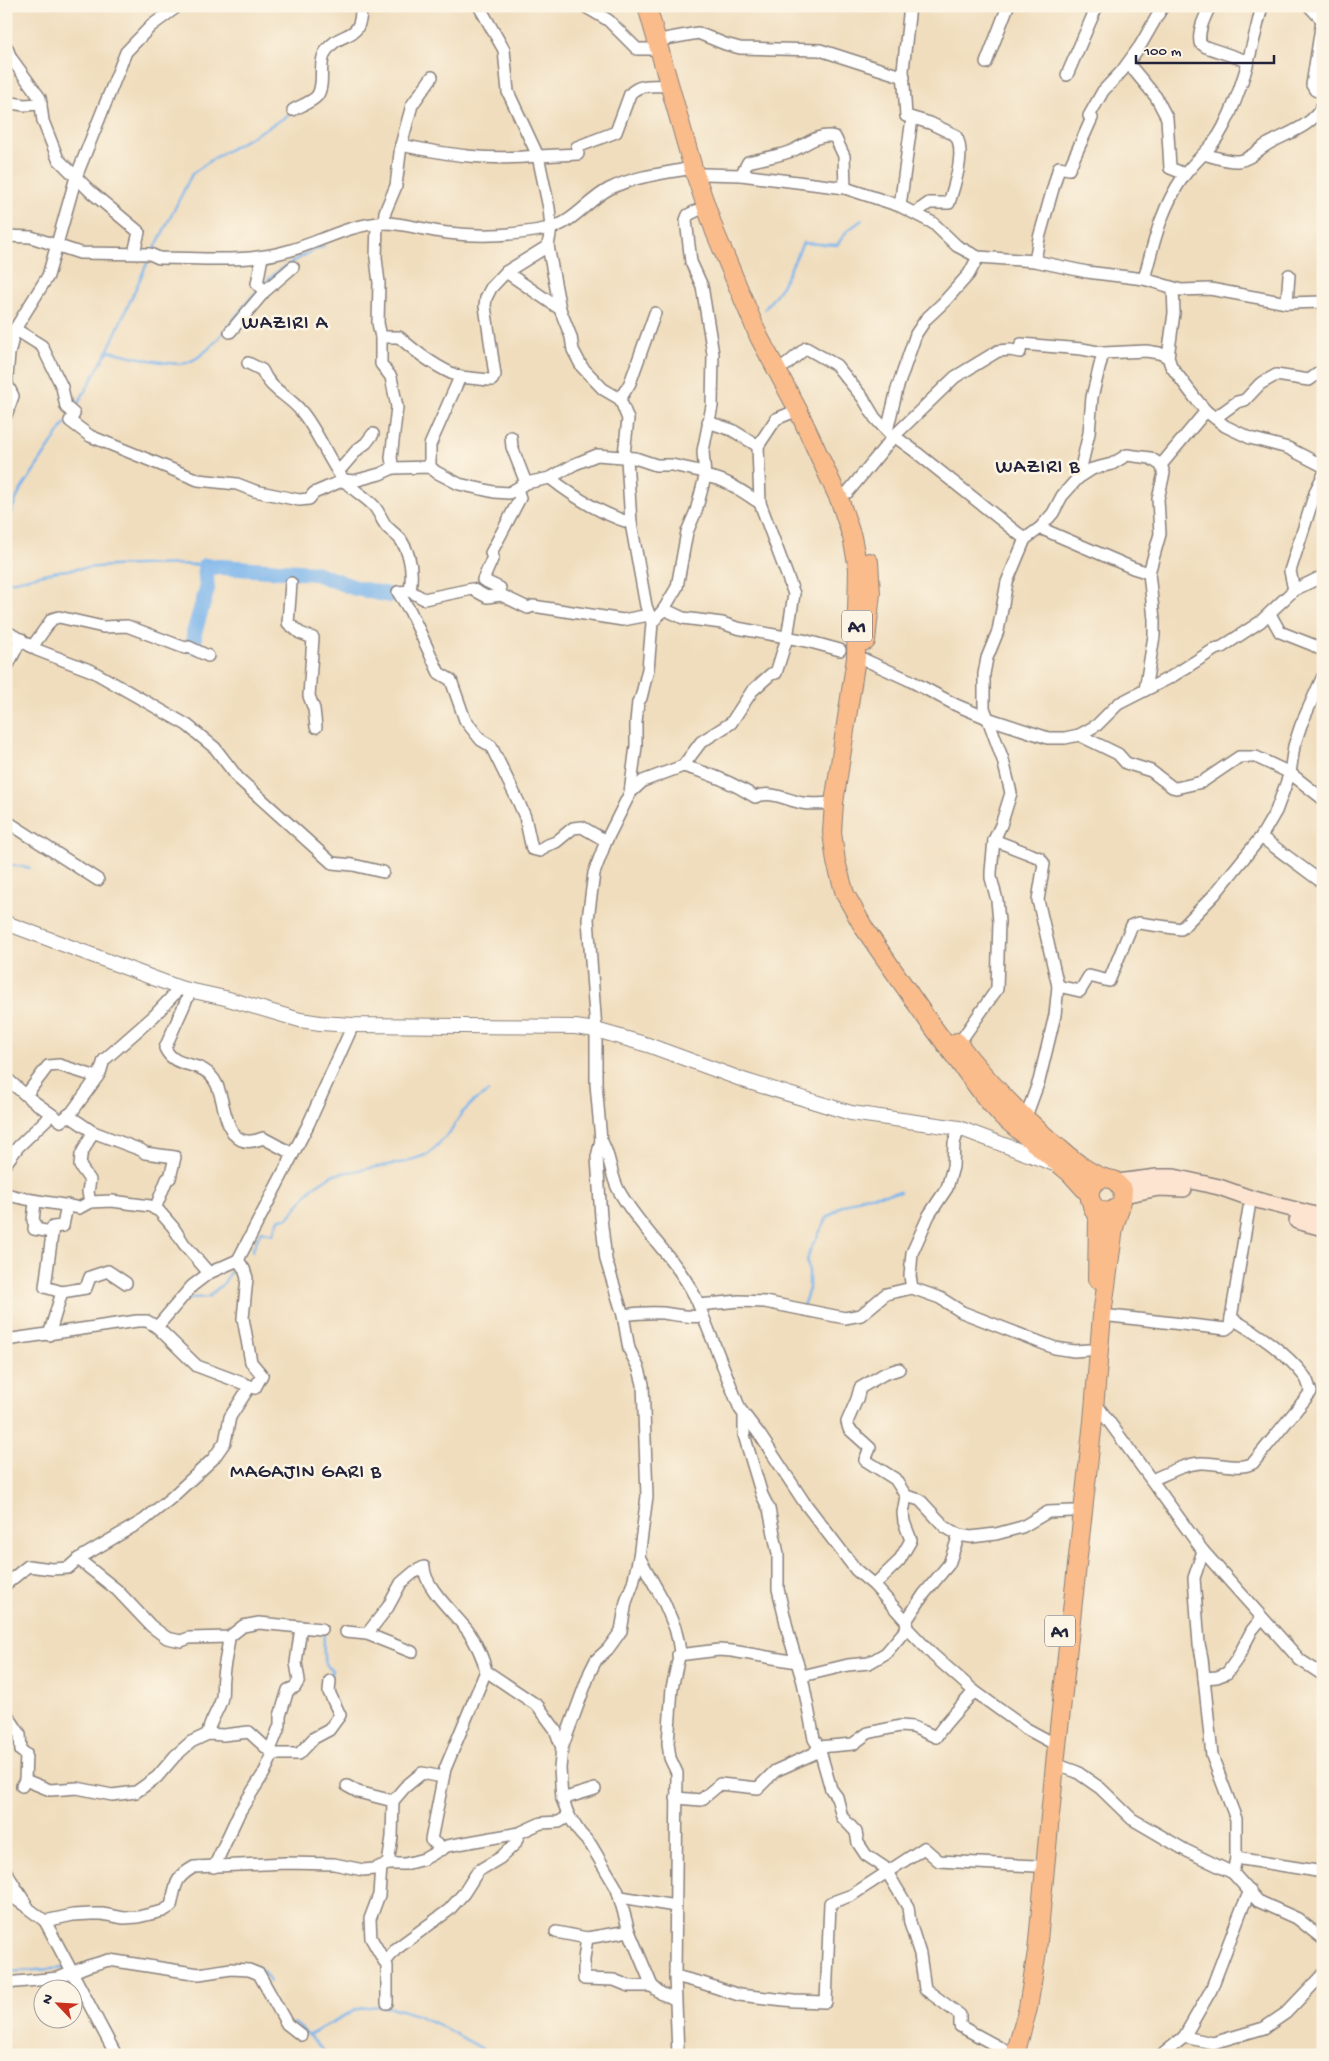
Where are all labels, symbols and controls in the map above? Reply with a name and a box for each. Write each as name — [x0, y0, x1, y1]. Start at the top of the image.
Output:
scale bar — [1136, 32, 1274, 64]
text: 100 m — [1143, 43, 1182, 61]
district label: WAZIRI A — [242, 313, 328, 336]
district label: WAZIRI B — [996, 457, 1080, 480]
road number: A1 — [842, 610, 872, 642]
district label: MAGAJIN GARI B — [230, 1462, 382, 1485]
road number: A1 — [1045, 1615, 1075, 1646]
north arrow — [32, 1978, 82, 2028]
text: N — [39, 1992, 58, 2007]

